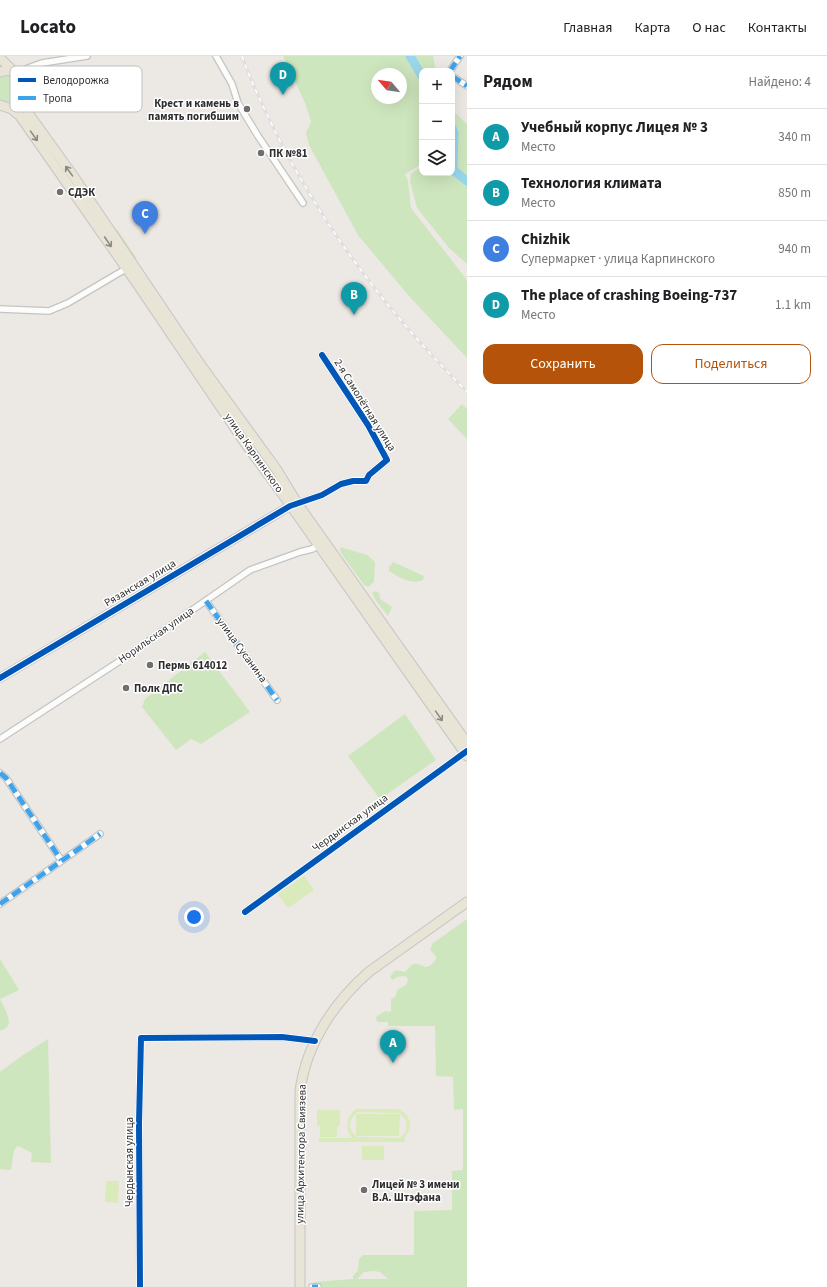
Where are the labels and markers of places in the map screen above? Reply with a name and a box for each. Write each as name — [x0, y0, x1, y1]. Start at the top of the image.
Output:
pin: D — [270, 62, 296, 95]
place label: Крест и камень в память погибшим — [148, 96, 239, 124]
marker: Крест и камень в память погибшим — [242, 104, 252, 114]
place label: ПК №81 — [269, 146, 308, 161]
marker: ПК №81 — [256, 148, 266, 158]
place label: СДЭК — [68, 185, 95, 200]
marker: СДЭК — [55, 187, 65, 197]
pin: C — [132, 201, 158, 234]
pin: B — [341, 282, 367, 315]
place label: Пермь 614012 — [158, 658, 227, 673]
marker: Пермь 614012 — [145, 660, 155, 670]
place label: Полк ДПС — [134, 681, 184, 696]
marker: Полк ДПС — [121, 683, 131, 693]
pin: A — [380, 1030, 406, 1063]
place label: Лицей № 3 имени В.А. Штэфана — [371, 1177, 460, 1205]
marker: Лицей № 3 имени В.А. Штэфана — [359, 1185, 369, 1195]

